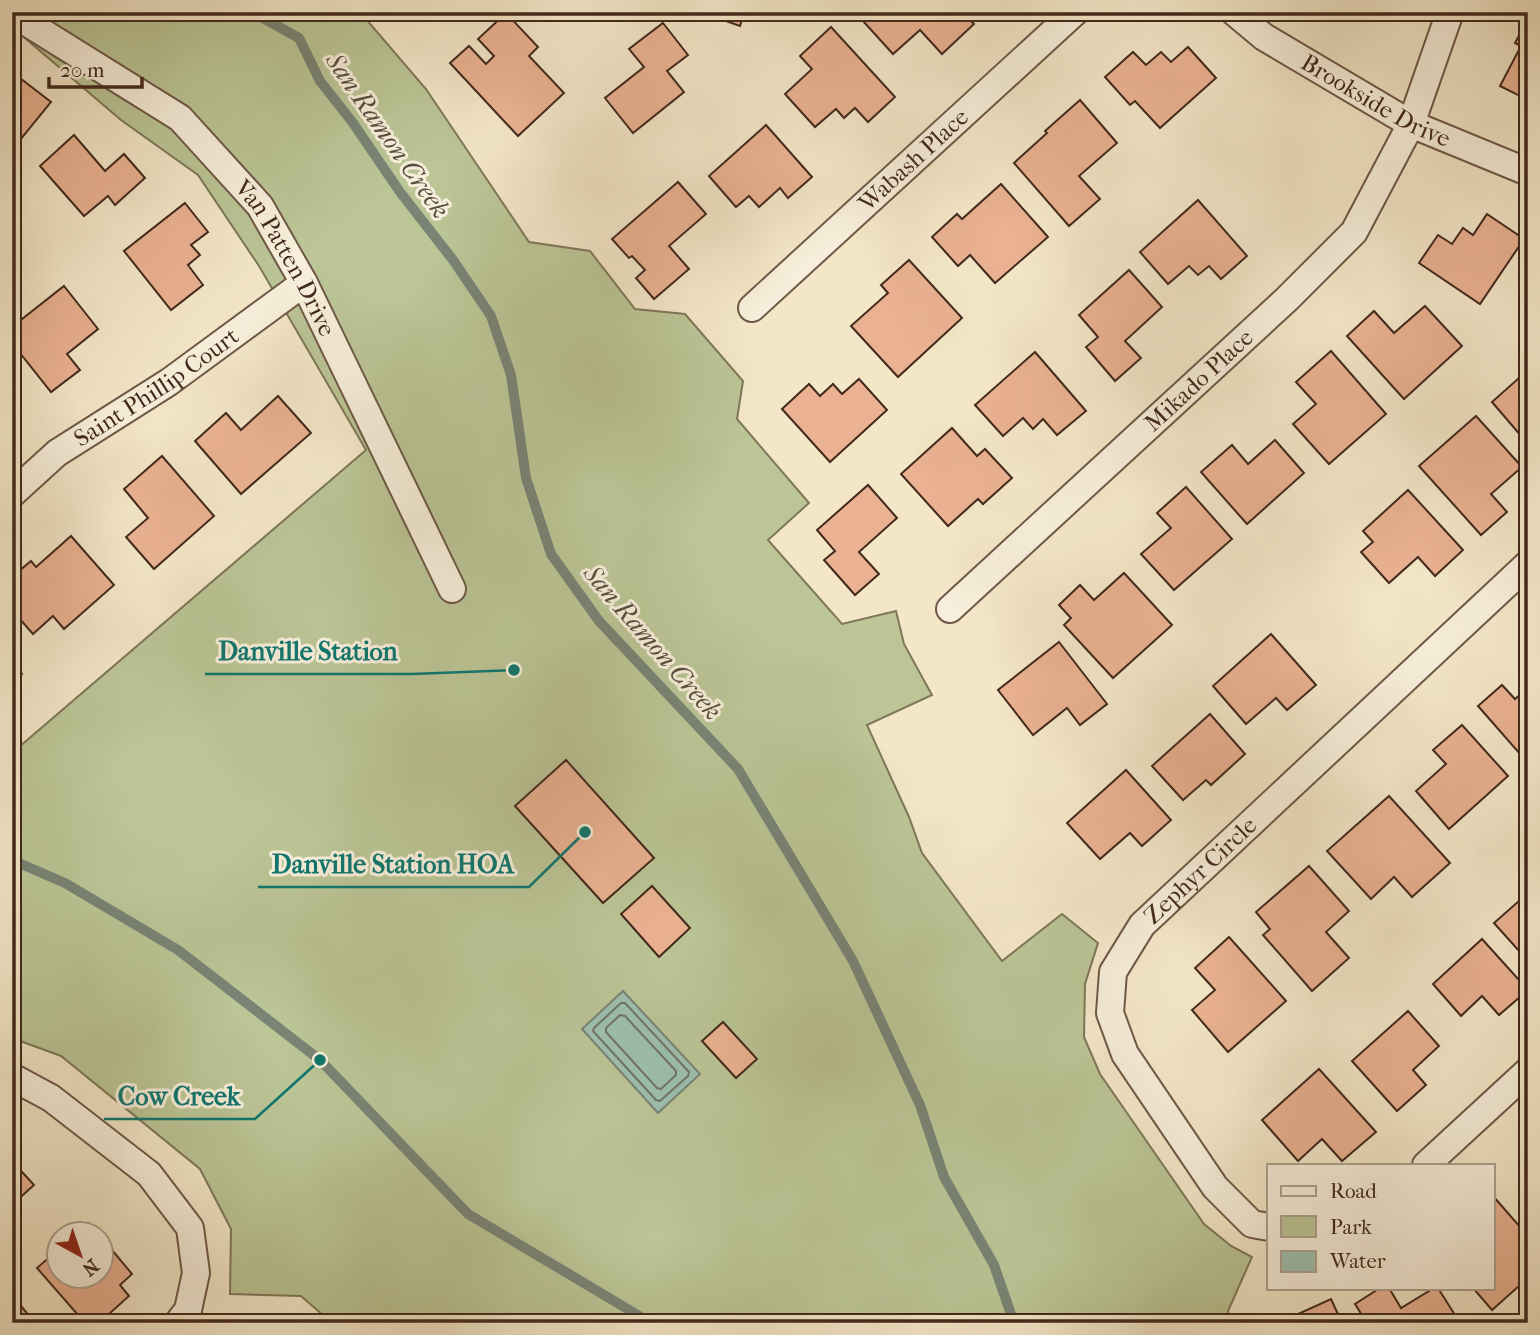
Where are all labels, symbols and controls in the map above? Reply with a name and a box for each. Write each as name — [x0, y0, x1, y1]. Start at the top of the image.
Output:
scale bar — [49, 46, 142, 90]
water label: San Ramon Creek — [318, 46, 456, 224]
street label: Brookside Drive — [1296, 48, 1455, 153]
text: 20 m — [60, 58, 105, 82]
street label: Wabash Place — [852, 103, 974, 218]
street label: Van Patten Drive — [228, 173, 342, 341]
street label: Saint Phillip Court — [69, 322, 244, 453]
street label: Mikado Place — [1139, 323, 1259, 437]
water label: San Ramon Creek — [576, 558, 728, 726]
callout: Danville Station — [205, 627, 412, 674]
text: Danville Station — [218, 636, 399, 667]
street label: Zephyr Circle — [1138, 811, 1262, 930]
callout: Danville Station HOA — [258, 840, 529, 887]
text: Danville Station HOA — [272, 849, 515, 880]
callout: Cow Creek — [104, 1072, 255, 1119]
text: Cow Creek — [118, 1081, 242, 1112]
legend — [1267, 1164, 1494, 1290]
text: Road — [1330, 1179, 1377, 1203]
text: Park — [1330, 1215, 1372, 1239]
north arrow — [46, 1220, 116, 1290]
text: Water — [1329, 1249, 1386, 1273]
text: N — [77, 1254, 103, 1281]

